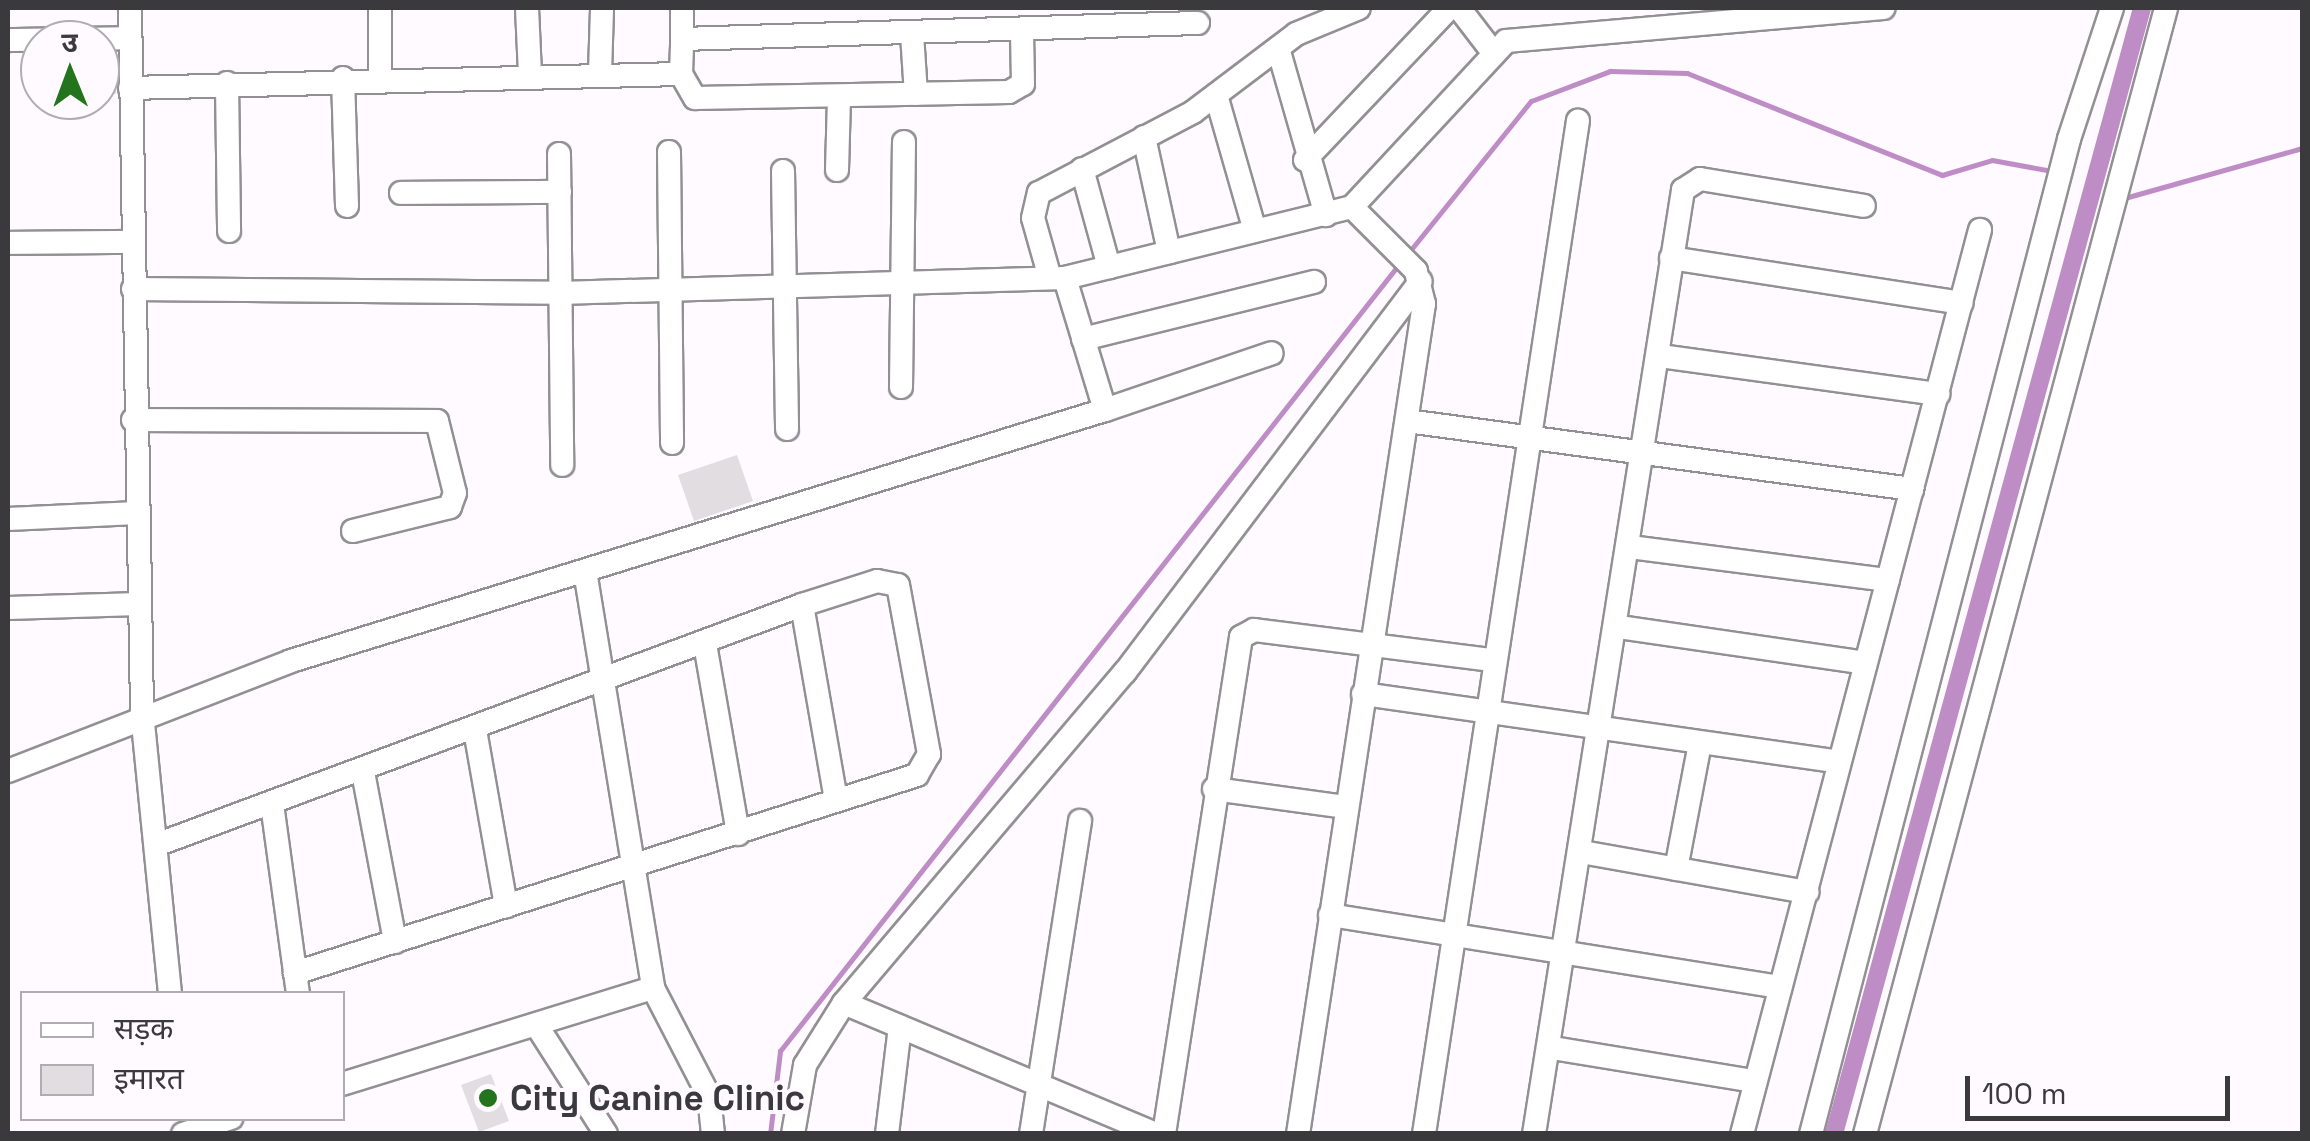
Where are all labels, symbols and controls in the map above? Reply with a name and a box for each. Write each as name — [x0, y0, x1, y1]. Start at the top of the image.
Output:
north arrow — [20, 20, 120, 120]
text: उ — [61, 24, 78, 60]
legend — [20, 991, 345, 1121]
text: सड़क — [114, 1009, 173, 1048]
scale bar — [1970, 1056, 2235, 1118]
text: इमारत — [114, 1059, 184, 1098]
text: 100 m — [1982, 1074, 2067, 1113]
place label: City Canine Clinic — [510, 1077, 805, 1119]
marker: City Canine Clinic — [475, 1085, 501, 1111]

